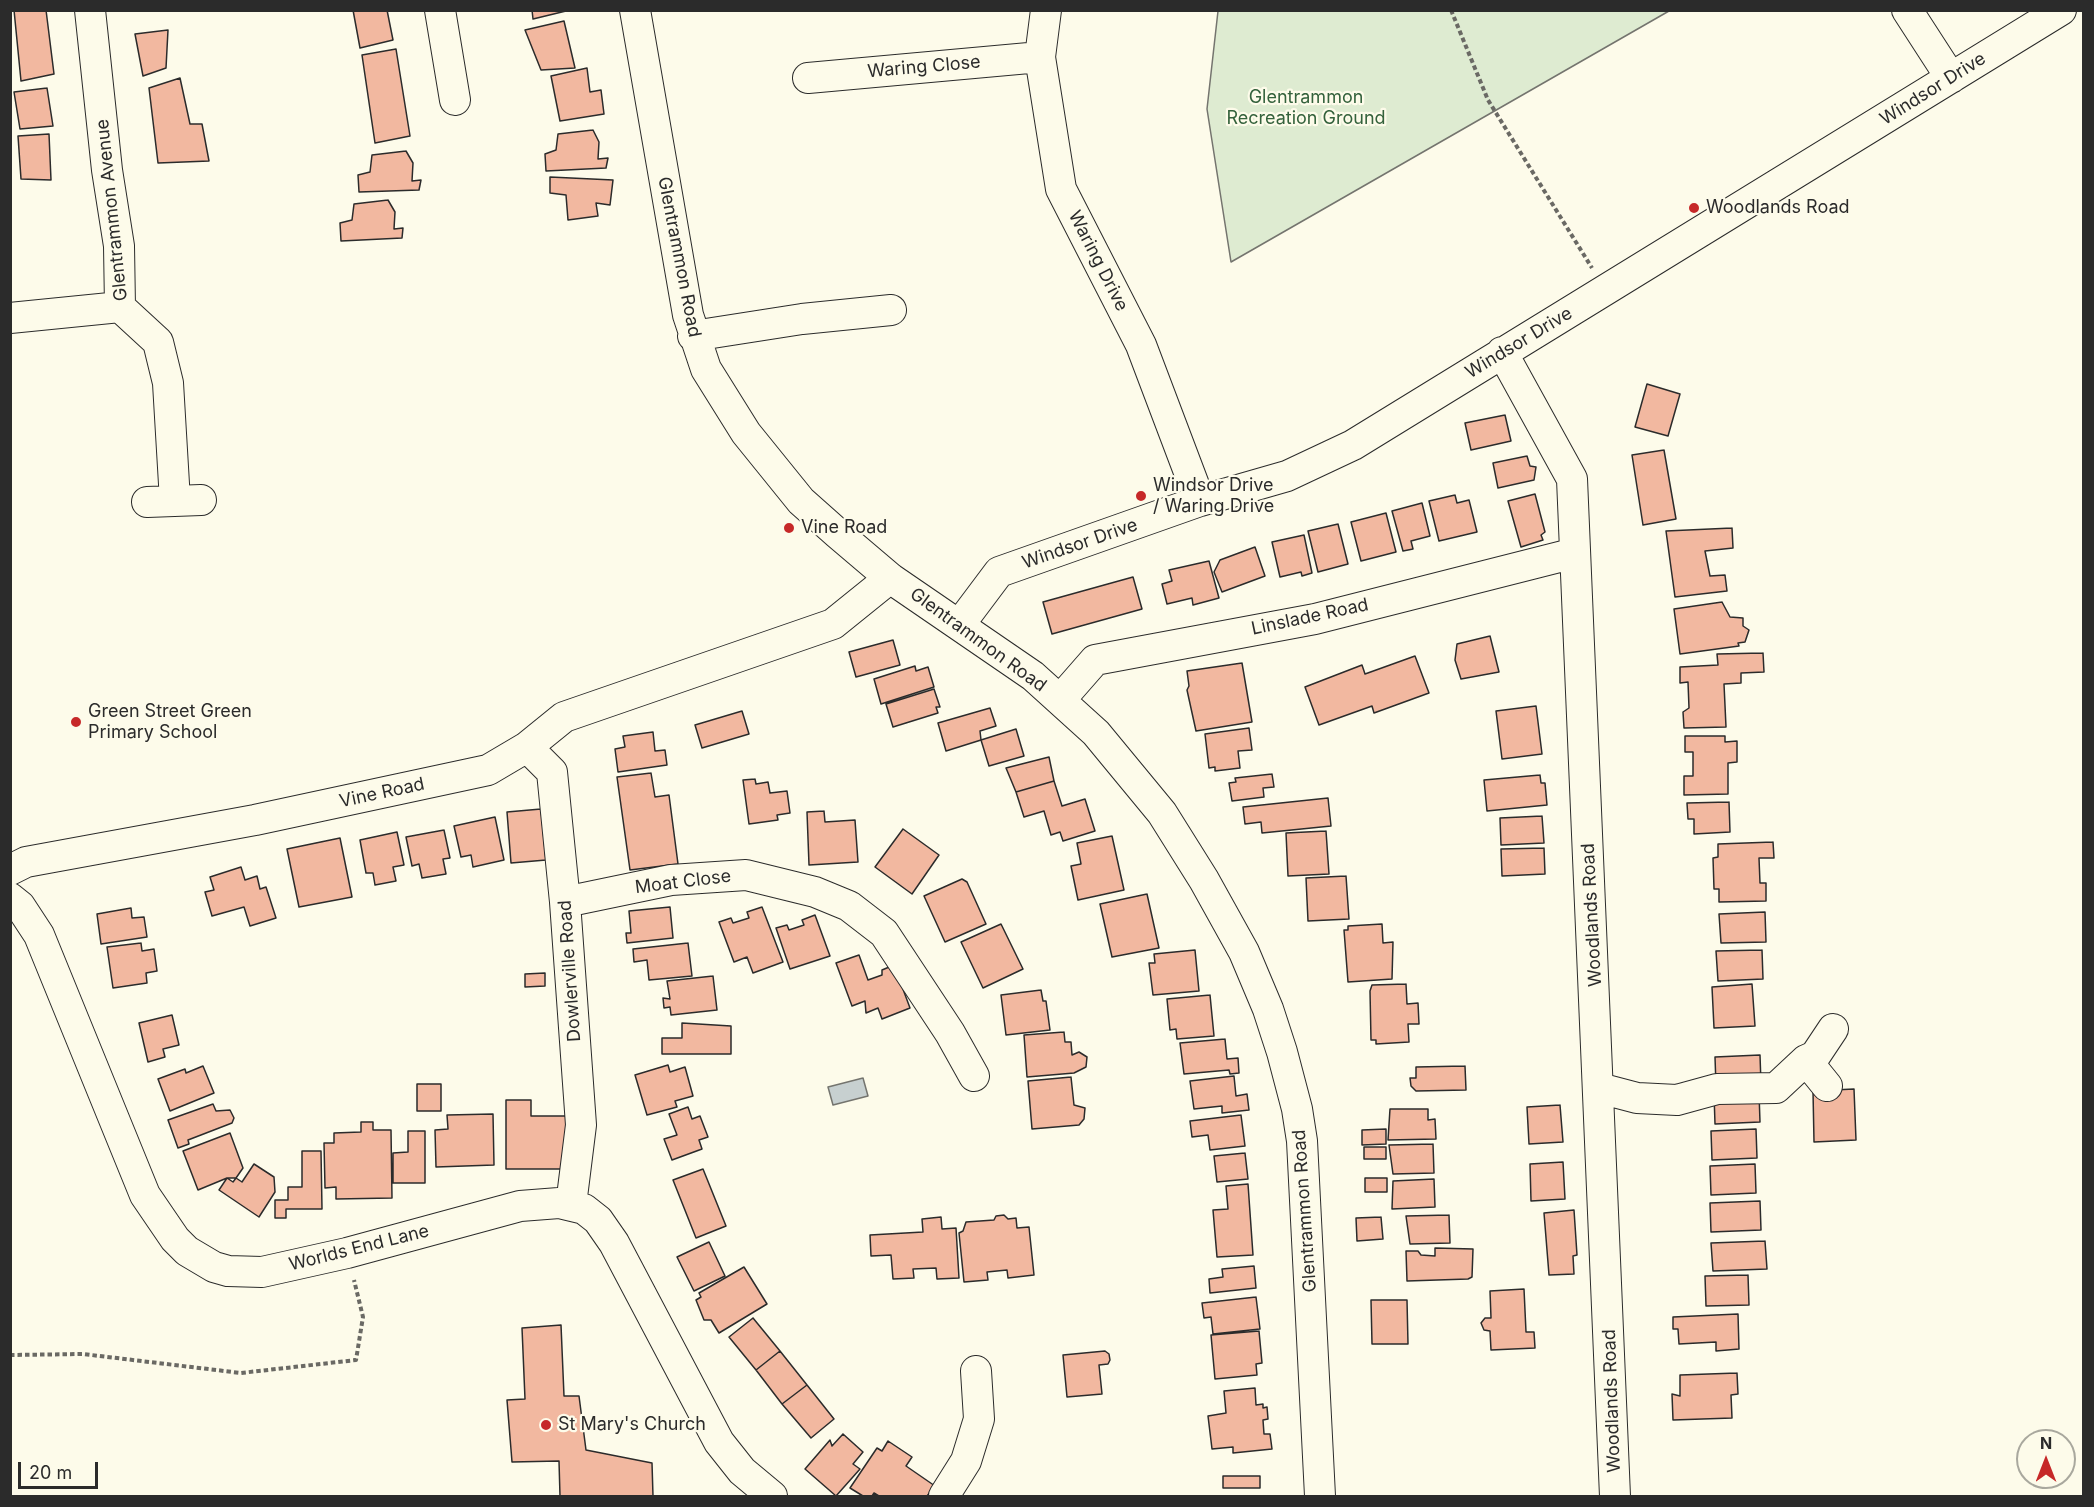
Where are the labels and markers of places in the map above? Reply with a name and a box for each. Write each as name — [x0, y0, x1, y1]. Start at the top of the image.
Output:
place label: Woodlands Road — [1706, 197, 1850, 219]
marker: Woodlands Road — [1687, 201, 1701, 215]
place label: Windsor Drive / Waring Drive — [1153, 475, 1274, 518]
marker: Windsor Drive / Waring Drive — [1134, 489, 1148, 503]
place label: Vine Road — [801, 517, 887, 539]
marker: Vine Road — [782, 521, 796, 535]
place label: Green Street Green Primary School — [88, 701, 252, 744]
marker: Green Street Green Primary School — [69, 715, 83, 729]
place label: St Mary's Church — [558, 1414, 706, 1436]
marker: St Mary's Church — [539, 1418, 553, 1432]

